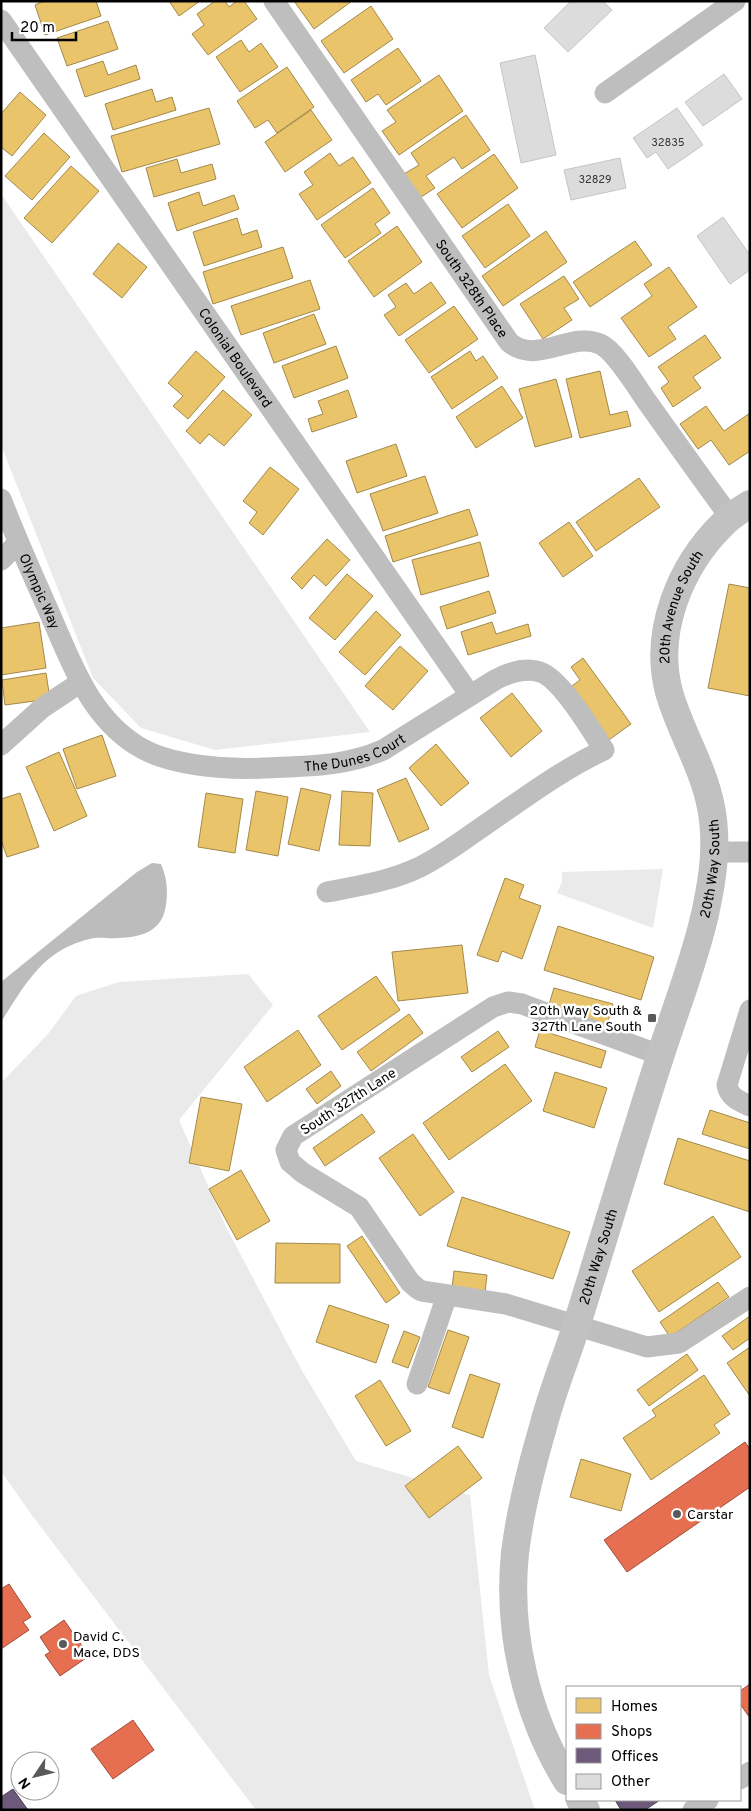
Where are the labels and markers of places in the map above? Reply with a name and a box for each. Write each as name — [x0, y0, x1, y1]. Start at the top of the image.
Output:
place label: 20th Way South & 327th Lane South — [530, 1003, 643, 1036]
marker: 20th Way South & 327th Lane South — [646, 1012, 658, 1024]
place label: Carstar — [687, 1507, 734, 1524]
marker: Carstar — [671, 1508, 683, 1520]
place label: David C. Mace, DDS — [73, 1629, 140, 1662]
marker: David C. Mace, DDS — [57, 1638, 69, 1650]

